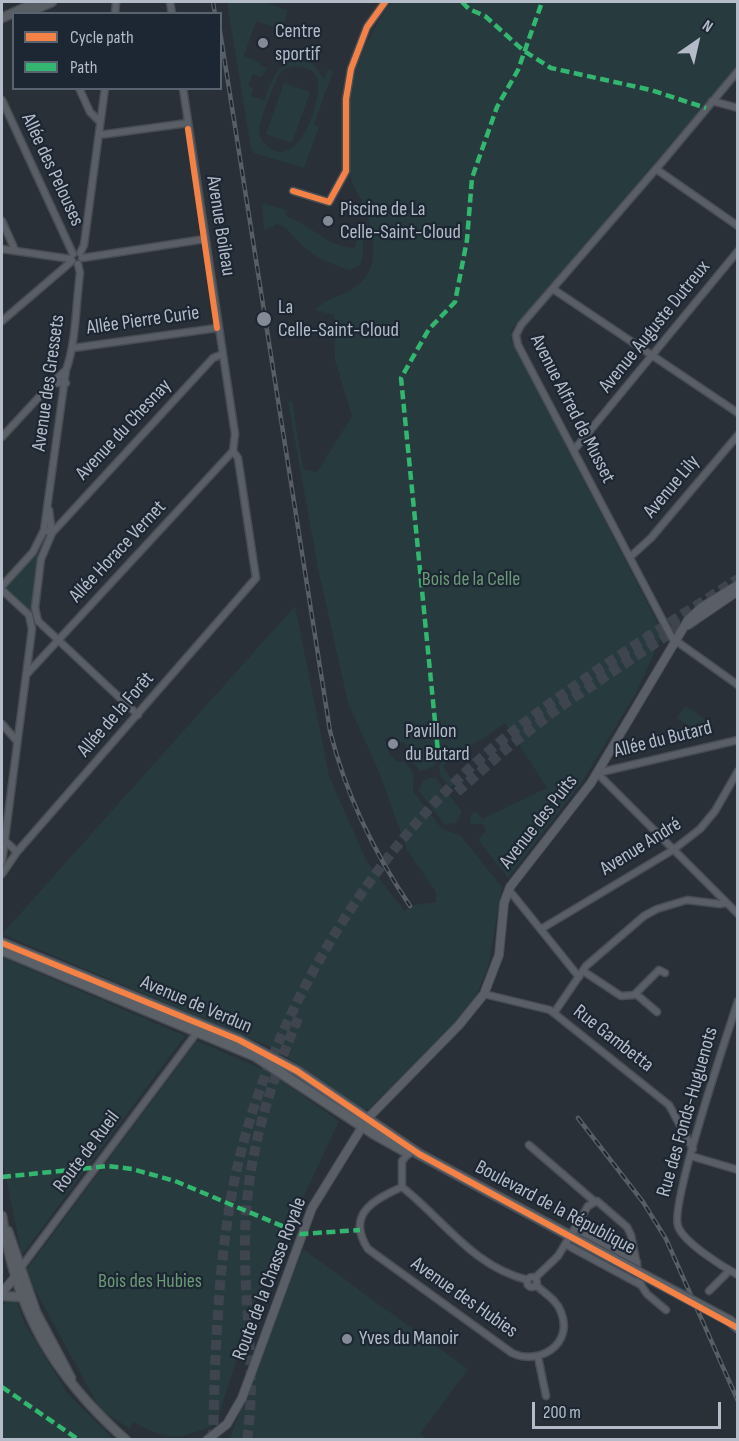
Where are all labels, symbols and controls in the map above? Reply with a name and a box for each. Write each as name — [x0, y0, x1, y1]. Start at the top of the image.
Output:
legend — [12, 12, 222, 90]
north arrow — [667, 12, 727, 72]
text: N — [698, 16, 716, 37]
place label: Centre sportif — [275, 20, 321, 67]
text: Cycle path — [70, 27, 134, 48]
marker: Centre sportif — [256, 36, 270, 50]
text: Path — [70, 57, 98, 78]
street label: Allée des Pelouses — [15, 110, 89, 230]
street label: Avenue Boileau — [200, 174, 240, 278]
place label: Piscine de La Celle-Saint-Cloud — [340, 198, 461, 245]
marker: Piscine de La Celle-Saint-Cloud — [321, 214, 335, 228]
street label: Avenue Auguste Dutreux — [594, 256, 716, 398]
place label: La Celle-Saint-Cloud — [278, 296, 399, 343]
street label: Allée Pierre Curie — [85, 301, 201, 341]
marker: La Celle-Saint-Cloud — [255, 310, 273, 328]
street label: Avenue des Gressets — [28, 313, 70, 453]
street label: Avenue Alfred de Musset — [524, 331, 620, 487]
street label: Avenue du Chesnay — [71, 375, 177, 485]
street label: Avenue Lily — [639, 451, 705, 523]
street label: Allée Horace Vernet — [65, 496, 171, 608]
park label: Bois de la Celle — [422, 568, 520, 592]
street label: Allée de la Forêt — [73, 668, 159, 762]
street label: Allée du Butard — [612, 716, 714, 764]
place label: Pavillon du Butard — [405, 720, 470, 767]
marker: Pavillon du Butard — [386, 737, 400, 751]
street label: Avenue des Puits — [495, 770, 583, 874]
street label: Avenue André — [596, 813, 686, 881]
street label: Avenue de Verdun — [137, 971, 255, 1039]
street label: Rue Gambetta — [568, 1000, 658, 1078]
street label: Rue des Fonds-Huguenots — [652, 1024, 724, 1200]
street label: Route de Rueil — [49, 1107, 125, 1197]
street label: Boulevard de la République — [471, 1156, 639, 1260]
street label: Route de la Chasse Royale — [228, 1194, 312, 1364]
street label: Avenue des Hubies — [406, 1252, 522, 1344]
park label: Bois des Hubies — [98, 1270, 202, 1294]
place label: Yves du Manoir — [359, 1327, 459, 1351]
marker: Yves du Manoir — [340, 1332, 354, 1346]
scale bar — [535, 1390, 724, 1428]
text: 200 m — [543, 1402, 581, 1423]

